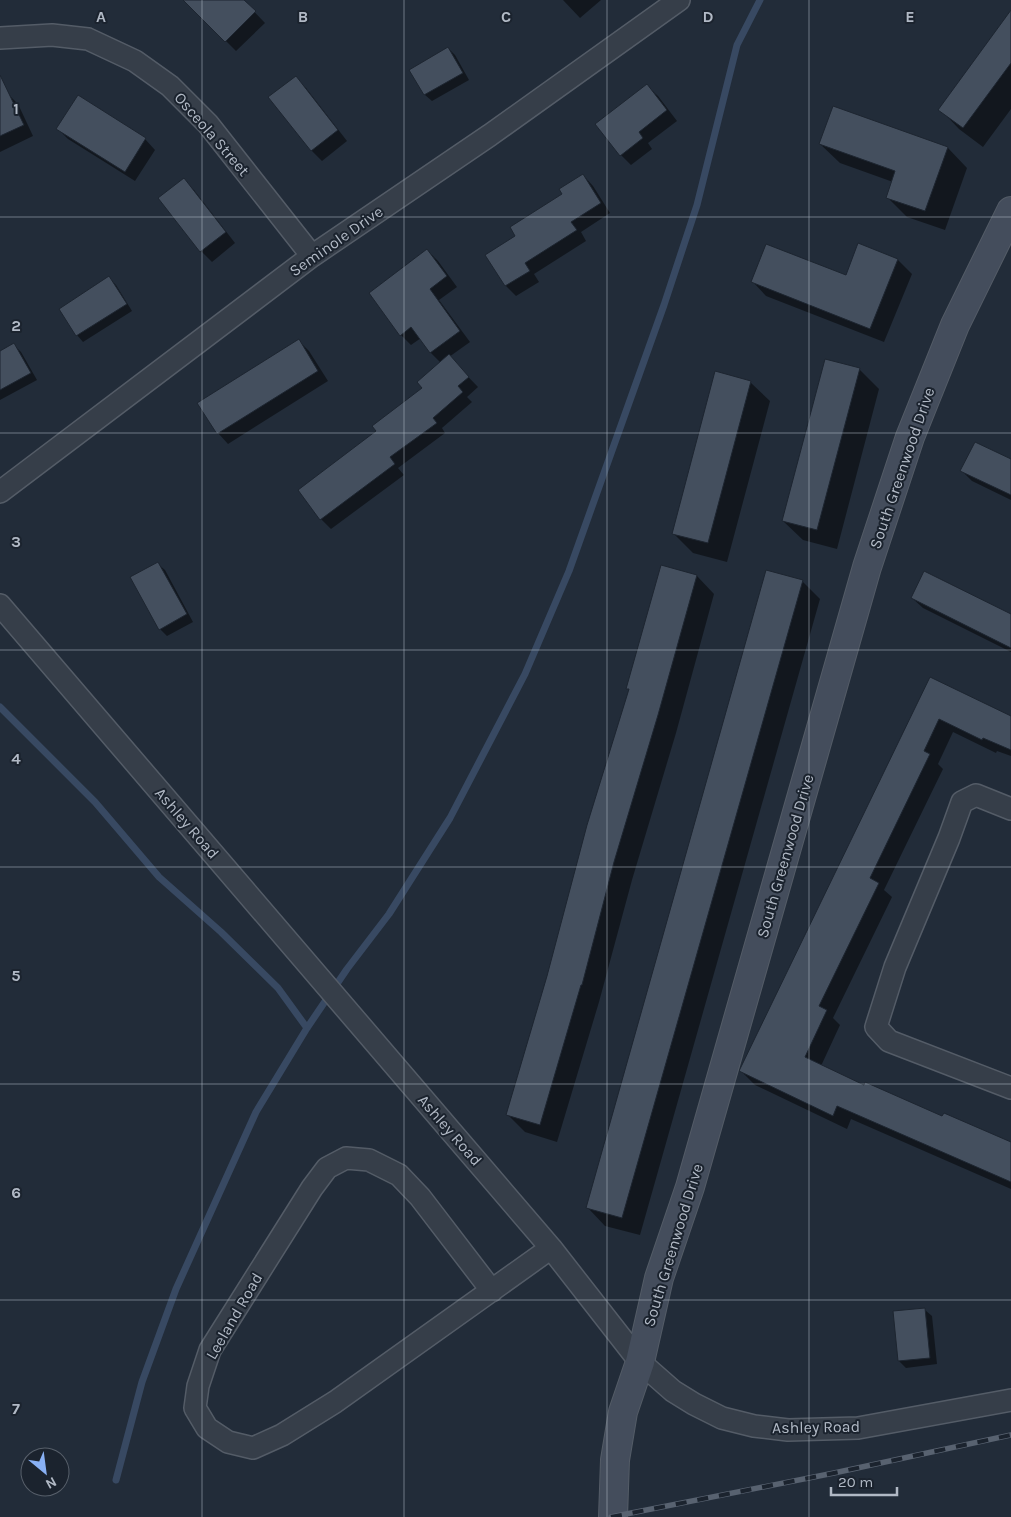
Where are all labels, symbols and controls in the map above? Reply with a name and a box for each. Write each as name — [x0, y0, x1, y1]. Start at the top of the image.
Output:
text: A — [96, 7, 106, 26]
text: B — [298, 7, 308, 26]
text: C — [501, 7, 511, 26]
text: D — [703, 7, 714, 26]
text: E — [905, 7, 915, 26]
street label: Osceola Street — [170, 88, 254, 180]
text: 1 — [13, 99, 19, 118]
street label: Seminole Drive — [286, 202, 386, 280]
text: 2 — [11, 316, 21, 335]
street label: South Greenwood Drive — [865, 385, 939, 551]
text: 3 — [11, 532, 21, 551]
text: 4 — [11, 749, 21, 768]
street label: South Greenwood Drive — [753, 772, 817, 940]
street label: Ashley Road — [151, 784, 223, 862]
text: 5 — [11, 966, 21, 985]
street label: Ashley Road — [414, 1091, 486, 1169]
street label: South Greenwood Drive — [639, 1161, 707, 1329]
text: 6 — [11, 1183, 21, 1202]
street label: Leeland Road — [202, 1269, 266, 1363]
text: 7 — [12, 1399, 20, 1418]
street label: Ashley Road — [772, 1417, 860, 1437]
north arrow — [20, 1447, 70, 1497]
scale bar — [831, 1464, 897, 1496]
text: N — [43, 1473, 60, 1493]
text: 20 m — [838, 1473, 873, 1491]

